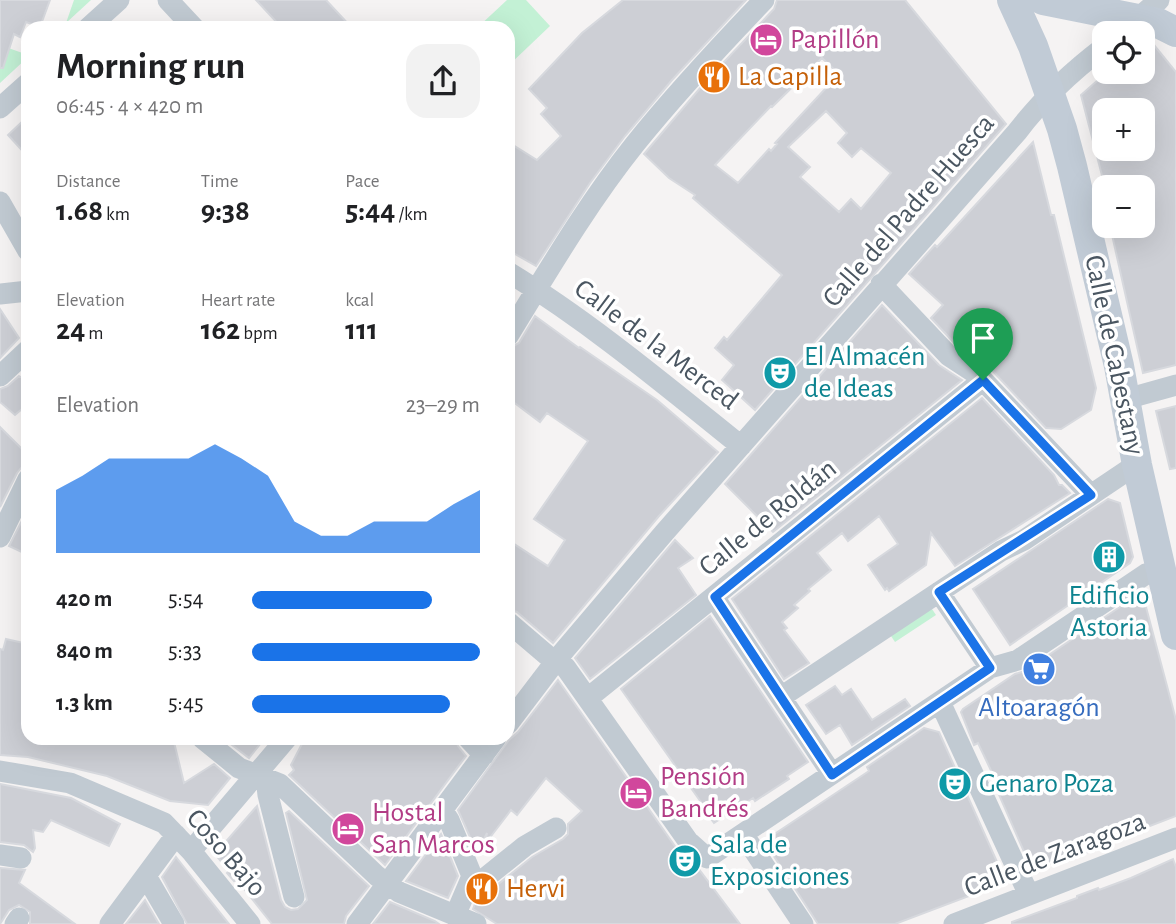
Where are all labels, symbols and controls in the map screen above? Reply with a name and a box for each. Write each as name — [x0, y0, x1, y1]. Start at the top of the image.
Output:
hotel icon: Papillón — [747, 21, 785, 59]
map controls — [1092, 21, 1155, 238]
button: locate — [1092, 21, 1155, 84]
place label: Papillón — [790, 26, 880, 54]
button: share — [406, 44, 480, 118]
text: Morning run — [56, 48, 245, 86]
restaurant icon: La Capilla — [695, 58, 733, 96]
place label: La Capilla — [738, 63, 843, 91]
text: 06:45 · 4 × 420 m — [56, 95, 203, 118]
button: + — [1092, 98, 1155, 161]
street label: Calle del Padre Huesca — [818, 109, 1000, 313]
text: Distance — [56, 172, 120, 191]
text: Time — [201, 172, 239, 191]
text: Pace — [345, 172, 380, 191]
button: − — [1092, 175, 1155, 238]
text: 1.68 — [56, 196, 103, 226]
text: 9:38 — [201, 196, 250, 226]
text: 5:44 — [345, 196, 395, 226]
text: km — [103, 205, 130, 224]
text: /km — [395, 205, 428, 224]
street label: Calle de Cabestany — [1079, 253, 1149, 457]
street label: Calle de la Merced — [569, 275, 743, 415]
text: Elevation — [56, 291, 125, 310]
text: Heart rate — [201, 291, 275, 310]
text: kcal — [345, 291, 374, 310]
pin — [953, 308, 1013, 380]
text: 24 — [56, 315, 85, 345]
text: 162 — [201, 315, 240, 345]
text: 111 — [345, 315, 378, 345]
icon: arrive — [964, 319, 1002, 357]
text: m — [85, 324, 104, 343]
text: bpm — [240, 324, 278, 343]
place label: El Almacén de Ideas — [804, 343, 926, 403]
theatre icon: El Almacén de Ideas — [761, 354, 799, 392]
text: Elevation — [56, 394, 139, 417]
text: 23–29 m — [406, 394, 480, 417]
street label: Calle de Roldán — [694, 454, 842, 582]
building icon: Edificio Astoria — [1090, 538, 1128, 576]
place label: Edificio Astoria — [1069, 582, 1149, 642]
text: 420 m — [56, 588, 112, 611]
text: 5:54 — [168, 588, 204, 611]
text: 840 m — [56, 640, 113, 663]
text: 5:33 — [168, 640, 202, 663]
supermarket icon: Altoaragón — [1020, 650, 1058, 688]
text: 1.3 km — [56, 692, 113, 715]
text: 5:45 — [168, 692, 204, 715]
place label: Altoaragón — [978, 694, 1100, 722]
place label: Pensión Bandrés — [660, 763, 749, 823]
theatre icon: Genaro Poza — [936, 765, 974, 803]
place label: Genaro Poza — [979, 770, 1114, 798]
hotel icon: Pensión Bandrés — [617, 774, 655, 812]
place label: Hostal San Marcos — [372, 799, 495, 859]
street label: Coso Bajo — [181, 804, 271, 902]
street label: Calle de Zaragoza — [961, 808, 1149, 902]
hotel icon: Hostal San Marcos — [329, 810, 367, 848]
place label: Sala de Exposiciones — [710, 831, 850, 891]
theatre icon: Sala de Exposiciones — [666, 842, 704, 880]
restaurant icon: Hervi — [463, 870, 501, 908]
place label: Hervi — [506, 875, 566, 903]

